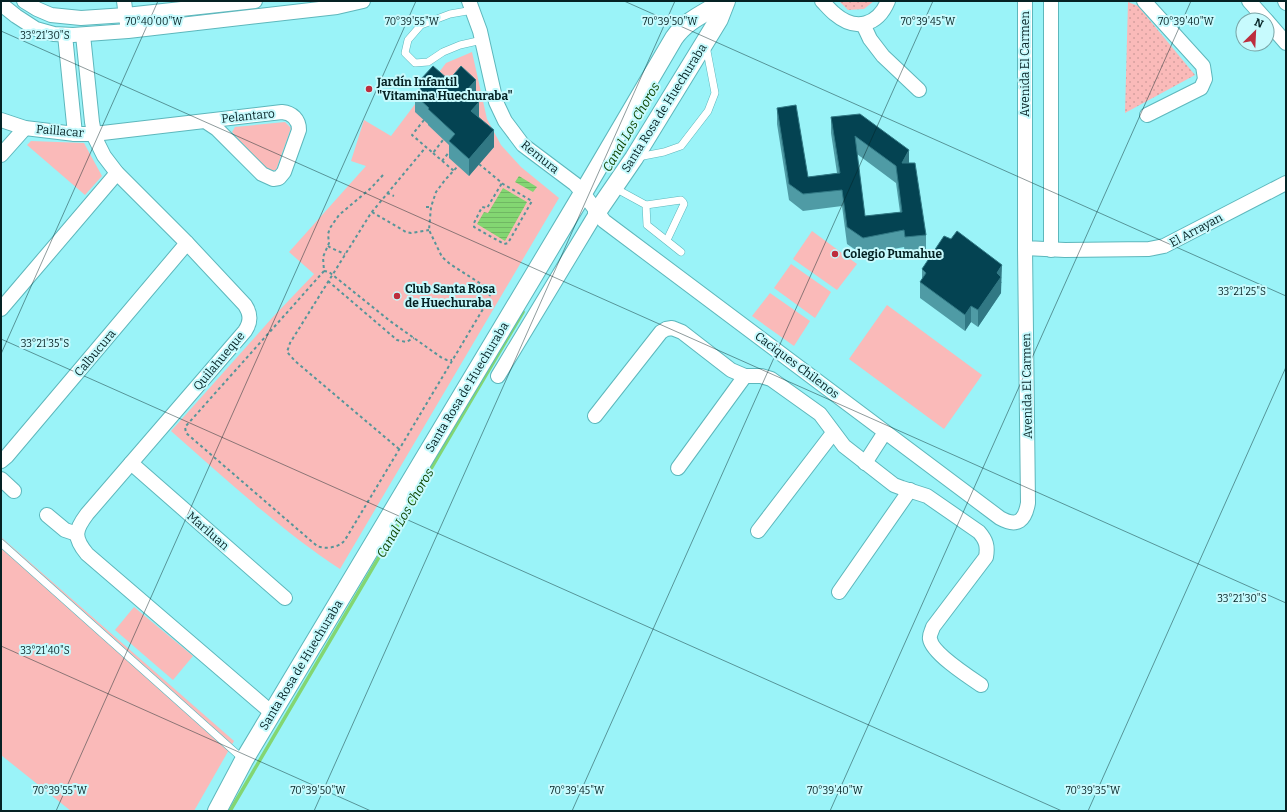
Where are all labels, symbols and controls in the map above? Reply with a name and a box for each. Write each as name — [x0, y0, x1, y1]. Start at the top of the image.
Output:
street label: Avenida El Carmen — [1018, 11, 1032, 117]
north arrow — [1235, 12, 1275, 52]
text: 70°40'00"W — [126, 16, 183, 28]
text: 70°39'55"W — [385, 16, 440, 28]
text: 70°39'50"W — [642, 16, 698, 28]
text: 70°39'45"W — [901, 16, 956, 28]
text: 70°39'40"W — [1158, 16, 1215, 28]
text: N — [1252, 16, 1266, 31]
text: 33°21'30"S — [20, 30, 70, 42]
street label: Santa Rosa de Huechuraba — [619, 41, 710, 175]
place label: Jardín Infantil "Vitamina Huechuraba" — [376, 75, 513, 103]
water label: Canal Los Choros — [599, 80, 663, 174]
marker: Jardín Infantil "Vitamina Huechuraba" — [364, 84, 374, 94]
street label: Pelantaro — [221, 106, 276, 126]
street label: Paillacar — [35, 122, 85, 140]
street label: Remura — [518, 138, 562, 177]
street label: El Arrayan — [1167, 210, 1225, 250]
place label: Colegio Pumahue — [843, 247, 942, 261]
marker: Colegio Pumahue — [830, 249, 840, 259]
place label: Club Santa Rosa de Huechuraba — [405, 282, 495, 310]
text: 33°21'25"S — [1218, 286, 1266, 298]
marker: Club Santa Rosa de Huechuraba — [392, 291, 402, 301]
street label: Santa Rosa de Huechuraba — [423, 319, 512, 454]
street label: Calbucura — [71, 326, 119, 379]
street label: Quilahueque — [190, 329, 248, 393]
street label: Caciques Chilenos — [752, 329, 842, 401]
street label: Avenida El Carmen — [1019, 333, 1035, 439]
text: 33°21'35"S — [21, 338, 69, 350]
water label: Canal Los Choros — [373, 466, 437, 560]
street label: Mariluan — [184, 509, 232, 553]
text: 33°21'30"S — [1217, 593, 1267, 605]
street label: Santa Rosa de Huechuraba — [257, 597, 346, 732]
text: 33°21'40"S — [20, 645, 70, 657]
text: 70°39'55"W — [33, 785, 88, 797]
text: 70°39'50"W — [290, 785, 346, 797]
text: 70°39'45"W — [550, 785, 605, 797]
text: 70°39'40"W — [807, 785, 864, 797]
text: 70°39'35"W — [1066, 785, 1121, 797]

